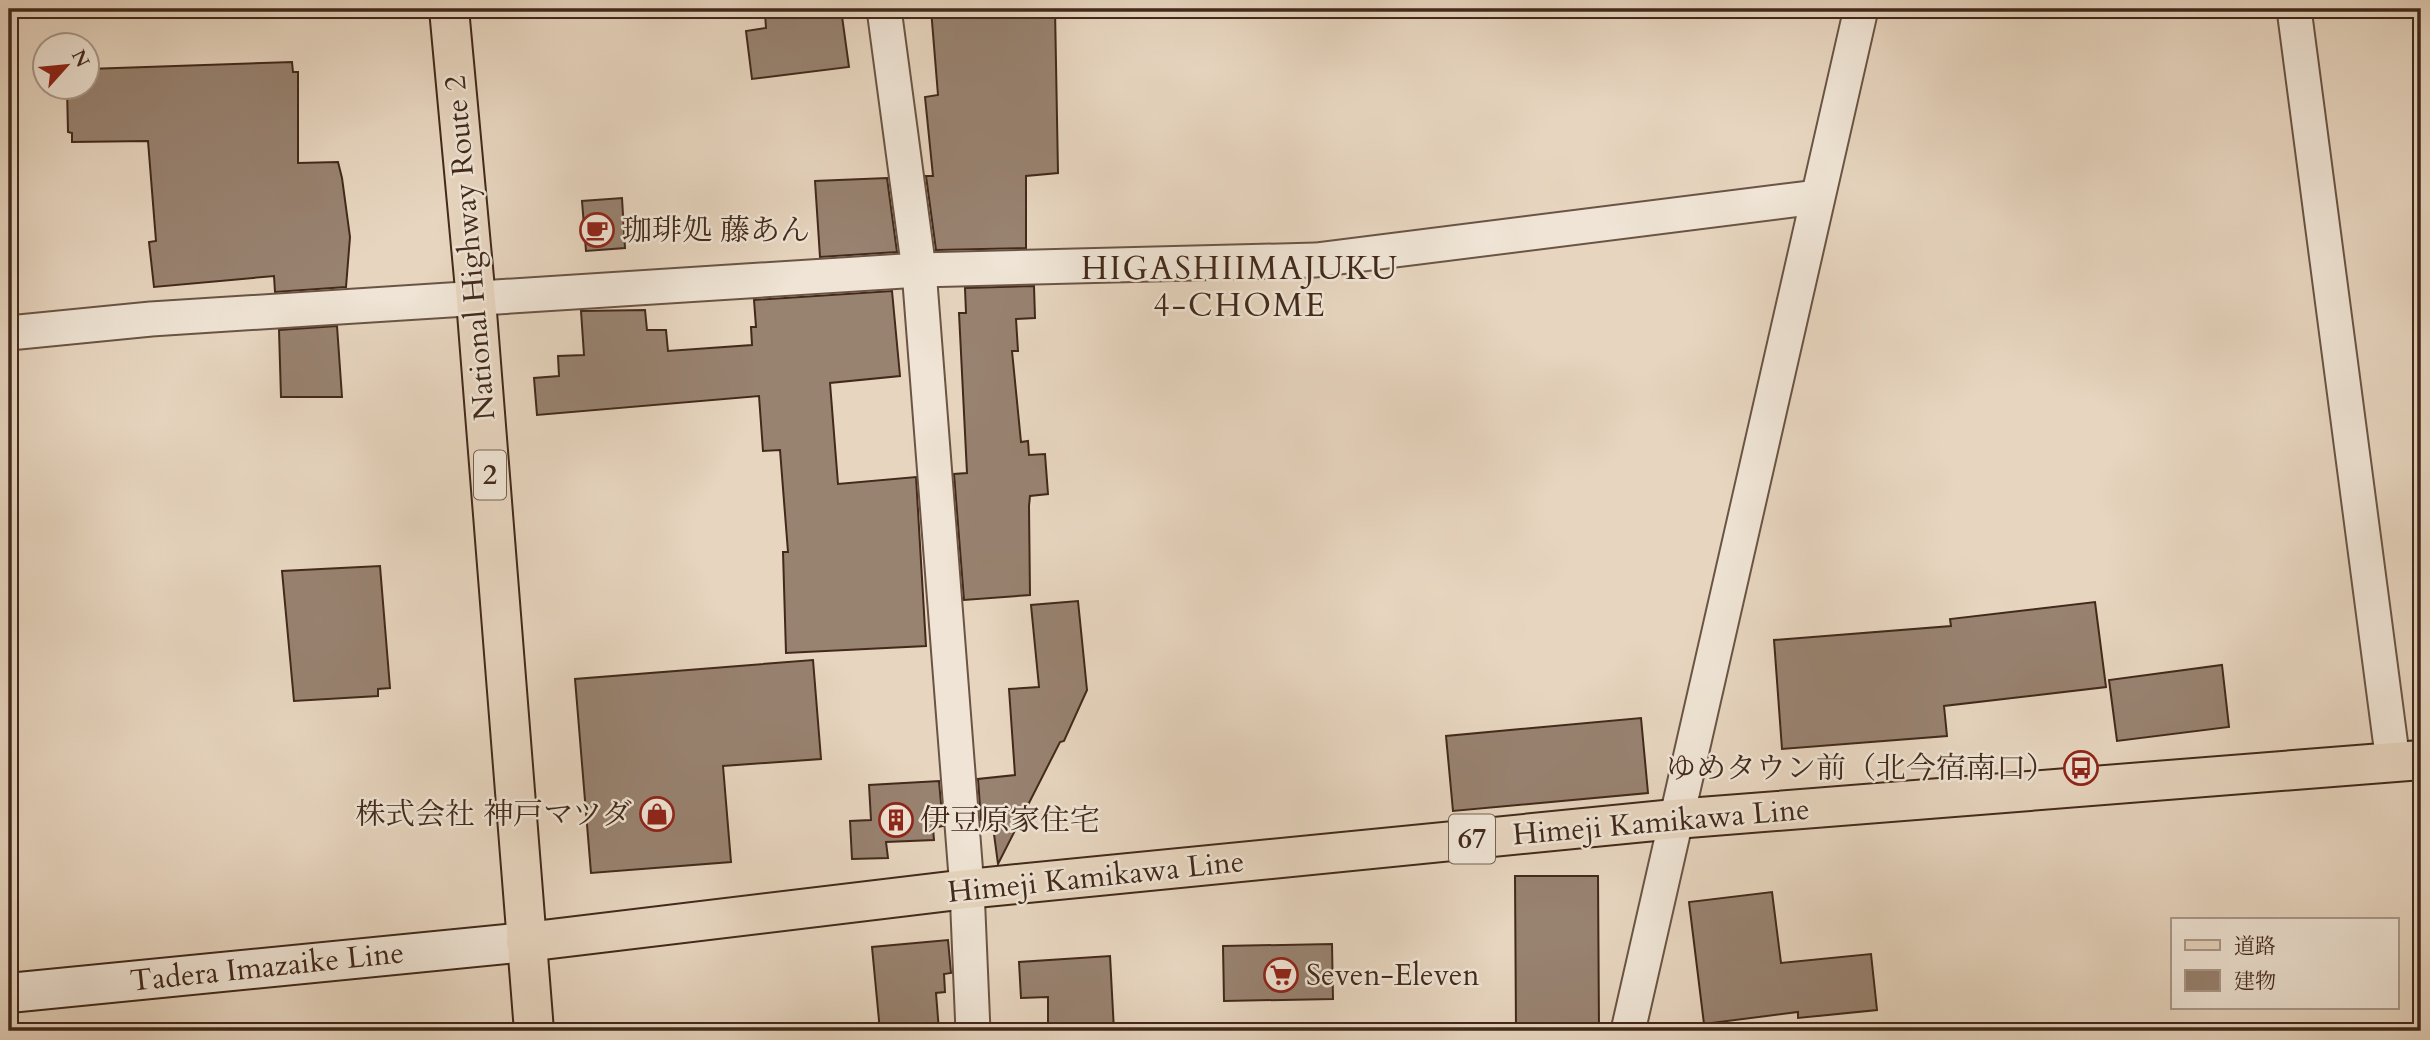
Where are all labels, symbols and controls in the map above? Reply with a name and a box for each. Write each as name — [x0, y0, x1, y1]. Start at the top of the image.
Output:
north arrow — [32, 32, 102, 102]
text: N — [65, 45, 96, 72]
street label: National Highway Route 2 — [434, 74, 506, 422]
place label: 珈琲処 藤あん — [622, 210, 810, 251]
cafe icon: 珈琲処 藤あん — [578, 211, 616, 249]
district label: HIGASHIIMAJUKU 4-CHOME — [1081, 247, 1399, 328]
road number: 2 — [474, 450, 506, 500]
place label: ゆめタウン前（北今宿南口） — [1666, 748, 2056, 789]
bus stop icon: ゆめタウン前（北今宿南口） — [2062, 749, 2100, 787]
street label: Himeji Kamikawa Line — [1511, 789, 1811, 855]
place label: 株式会社 神戸マツダ — [355, 794, 632, 835]
shop icon: 株式会社 神戸マツダ — [638, 795, 676, 833]
place label: 伊豆原家住宅 — [920, 800, 1100, 841]
building icon: 伊豆原家住宅 — [877, 801, 915, 839]
road number: 67 — [1449, 814, 1495, 864]
street label: Himeji Kamikawa Line — [946, 841, 1246, 913]
legend — [2171, 918, 2398, 1009]
street label: Tadera Imazaike Line — [128, 932, 406, 1002]
text: 道路 — [2234, 932, 2276, 961]
place label: Seven-Eleven — [1306, 955, 1480, 996]
supermarket icon: Seven-Eleven — [1262, 956, 1300, 994]
text: 建物 — [2234, 967, 2276, 996]

